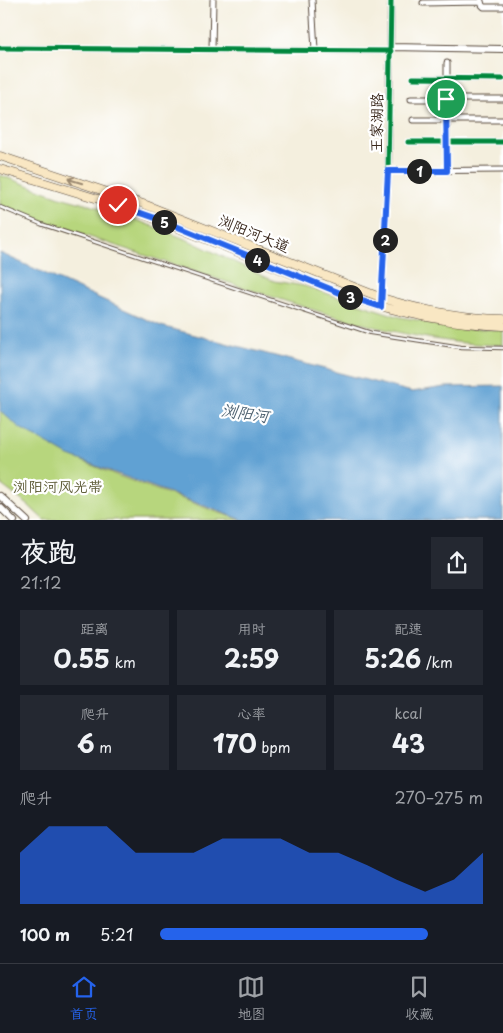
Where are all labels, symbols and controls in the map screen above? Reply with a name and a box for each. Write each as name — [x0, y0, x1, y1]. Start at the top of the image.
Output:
pin — [425, 78, 467, 120]
icon: arrive — [432, 85, 460, 113]
street label: 王家湖路 — [363, 93, 388, 153]
pin: 1 — [406, 158, 432, 184]
text: 1 — [416, 161, 423, 182]
one-way arrow — [68, 176, 84, 186]
pin — [97, 184, 139, 226]
icon: check — [104, 191, 132, 219]
street label: 浏阳河大道 — [215, 208, 294, 257]
pin: 5 — [152, 210, 176, 234]
text: 5 — [160, 212, 169, 233]
pin: 2 — [372, 228, 398, 252]
text: 2 — [381, 230, 390, 251]
pin: 4 — [244, 248, 270, 272]
text: 4 — [253, 250, 262, 271]
pin: 3 — [338, 284, 362, 310]
text: 3 — [346, 287, 355, 308]
water label: 浏阳河 — [220, 397, 274, 428]
park label: 浏阳河风光带 — [13, 474, 103, 497]
text: 夜跑 — [20, 529, 76, 572]
button: share — [431, 537, 483, 589]
text: 21:12 — [20, 570, 62, 594]
text: 距离 — [81, 618, 109, 639]
text: 用时 — [238, 618, 266, 639]
text: 配速 — [395, 618, 423, 639]
text: 0.55 — [53, 639, 110, 677]
text: 2:59 — [224, 639, 279, 677]
text: 5:26 — [364, 639, 421, 677]
text: km — [110, 652, 136, 673]
text: /km — [421, 652, 453, 673]
text: 爬升 — [81, 703, 109, 724]
text: 心率 — [238, 703, 266, 724]
text: kcal — [395, 703, 422, 724]
text: 6 — [77, 724, 95, 762]
text: 170 — [213, 724, 257, 762]
text: 43 — [392, 724, 425, 762]
text: m — [95, 737, 112, 758]
text: bpm — [257, 737, 290, 758]
text: 爬升 — [20, 785, 52, 809]
text: 270–275 m — [395, 785, 483, 809]
text: 100 m — [20, 922, 70, 946]
text: 5:21 — [100, 922, 133, 946]
tab: 首页 — [70, 973, 98, 1024]
tab: 地图 — [237, 973, 265, 1024]
tab: 收藏 — [405, 973, 433, 1024]

